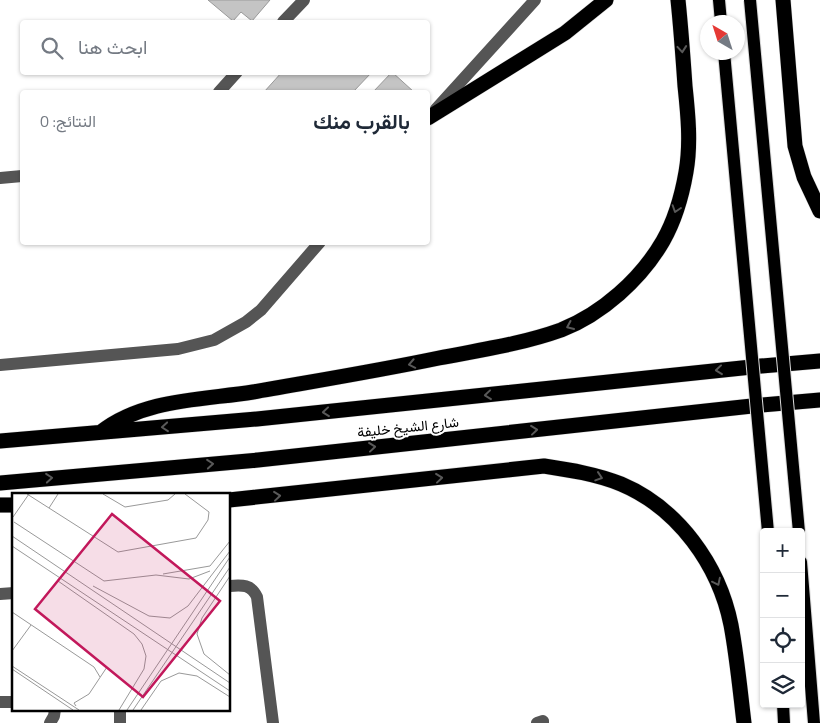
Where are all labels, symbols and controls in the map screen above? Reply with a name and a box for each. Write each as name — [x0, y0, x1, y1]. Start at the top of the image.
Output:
north arrow — [700, 15, 745, 60]
search box — [20, 20, 430, 75]
text: ابحث هنا — [78, 32, 147, 61]
icon: search — [38, 34, 66, 62]
one-way arrow — [676, 45, 687, 53]
text: بالقرب منك — [313, 105, 410, 137]
text: النتائج: 0 — [40, 109, 96, 133]
one-way arrow — [672, 205, 682, 213]
one-way arrow — [566, 319, 575, 330]
one-way arrow — [407, 358, 416, 368]
one-way arrow — [715, 364, 723, 375]
one-way arrow — [484, 389, 492, 400]
one-way arrow — [322, 406, 330, 417]
street label: شارع الشيخ خليفة — [356, 411, 460, 443]
one-way arrow — [160, 421, 168, 432]
one-way arrow — [530, 425, 538, 436]
one-way arrow — [368, 442, 376, 453]
one-way arrow — [207, 459, 215, 470]
one-way arrow — [595, 471, 603, 481]
one-way arrow — [45, 473, 53, 484]
one-way arrow — [435, 473, 443, 484]
one-way arrow — [274, 491, 282, 502]
inset map — [12, 493, 230, 710]
map controls — [760, 528, 805, 708]
button: + — [760, 528, 805, 573]
button: − — [760, 573, 805, 618]
one-way arrow — [710, 576, 720, 585]
button: locate — [760, 618, 805, 663]
button: layers — [760, 663, 805, 708]

